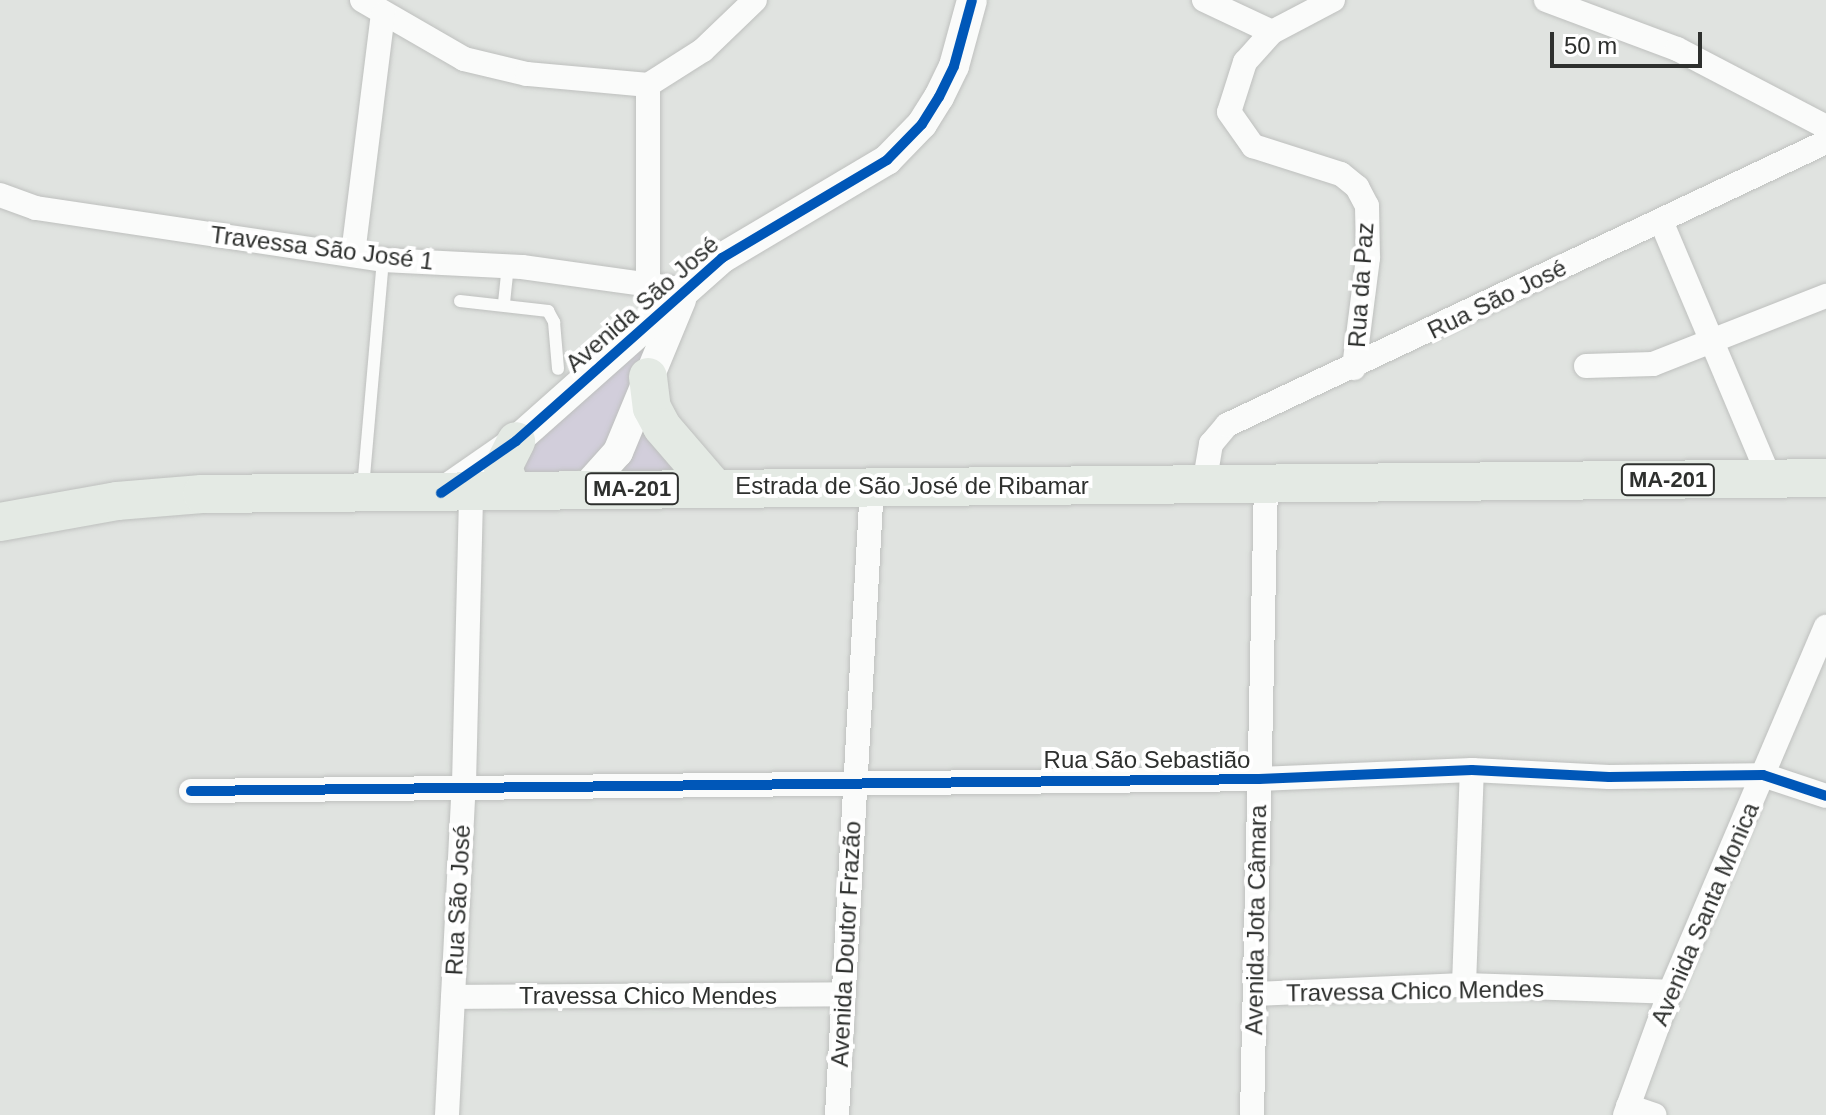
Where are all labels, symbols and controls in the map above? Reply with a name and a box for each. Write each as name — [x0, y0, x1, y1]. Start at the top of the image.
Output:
scale bar — [1554, 16, 1706, 66]
text: 50 m — [1564, 32, 1617, 59]
street label: Travessa São José 1 — [209, 220, 435, 276]
street label: Rua da Paz — [1342, 221, 1380, 349]
street label: Avenida São José — [560, 230, 724, 378]
street label: Rua São José — [1423, 253, 1571, 345]
road number: MA-201 — [1620, 462, 1716, 498]
road number: MA-201 — [584, 471, 680, 507]
street label: Estrada de São José de Ribamar — [735, 472, 1089, 500]
street label: Rua São Sebastião — [1044, 746, 1250, 774]
street label: Avenida Santa Monica — [1645, 798, 1765, 1030]
street label: Avenida Jota Câmara — [1240, 805, 1272, 1035]
street label: Avenida Doutor Frazão — [825, 820, 867, 1068]
street label: Rua São José — [440, 824, 476, 976]
street label: Travessa Chico Mendes — [1286, 974, 1544, 1008]
street label: Travessa Chico Mendes — [519, 982, 777, 1010]

